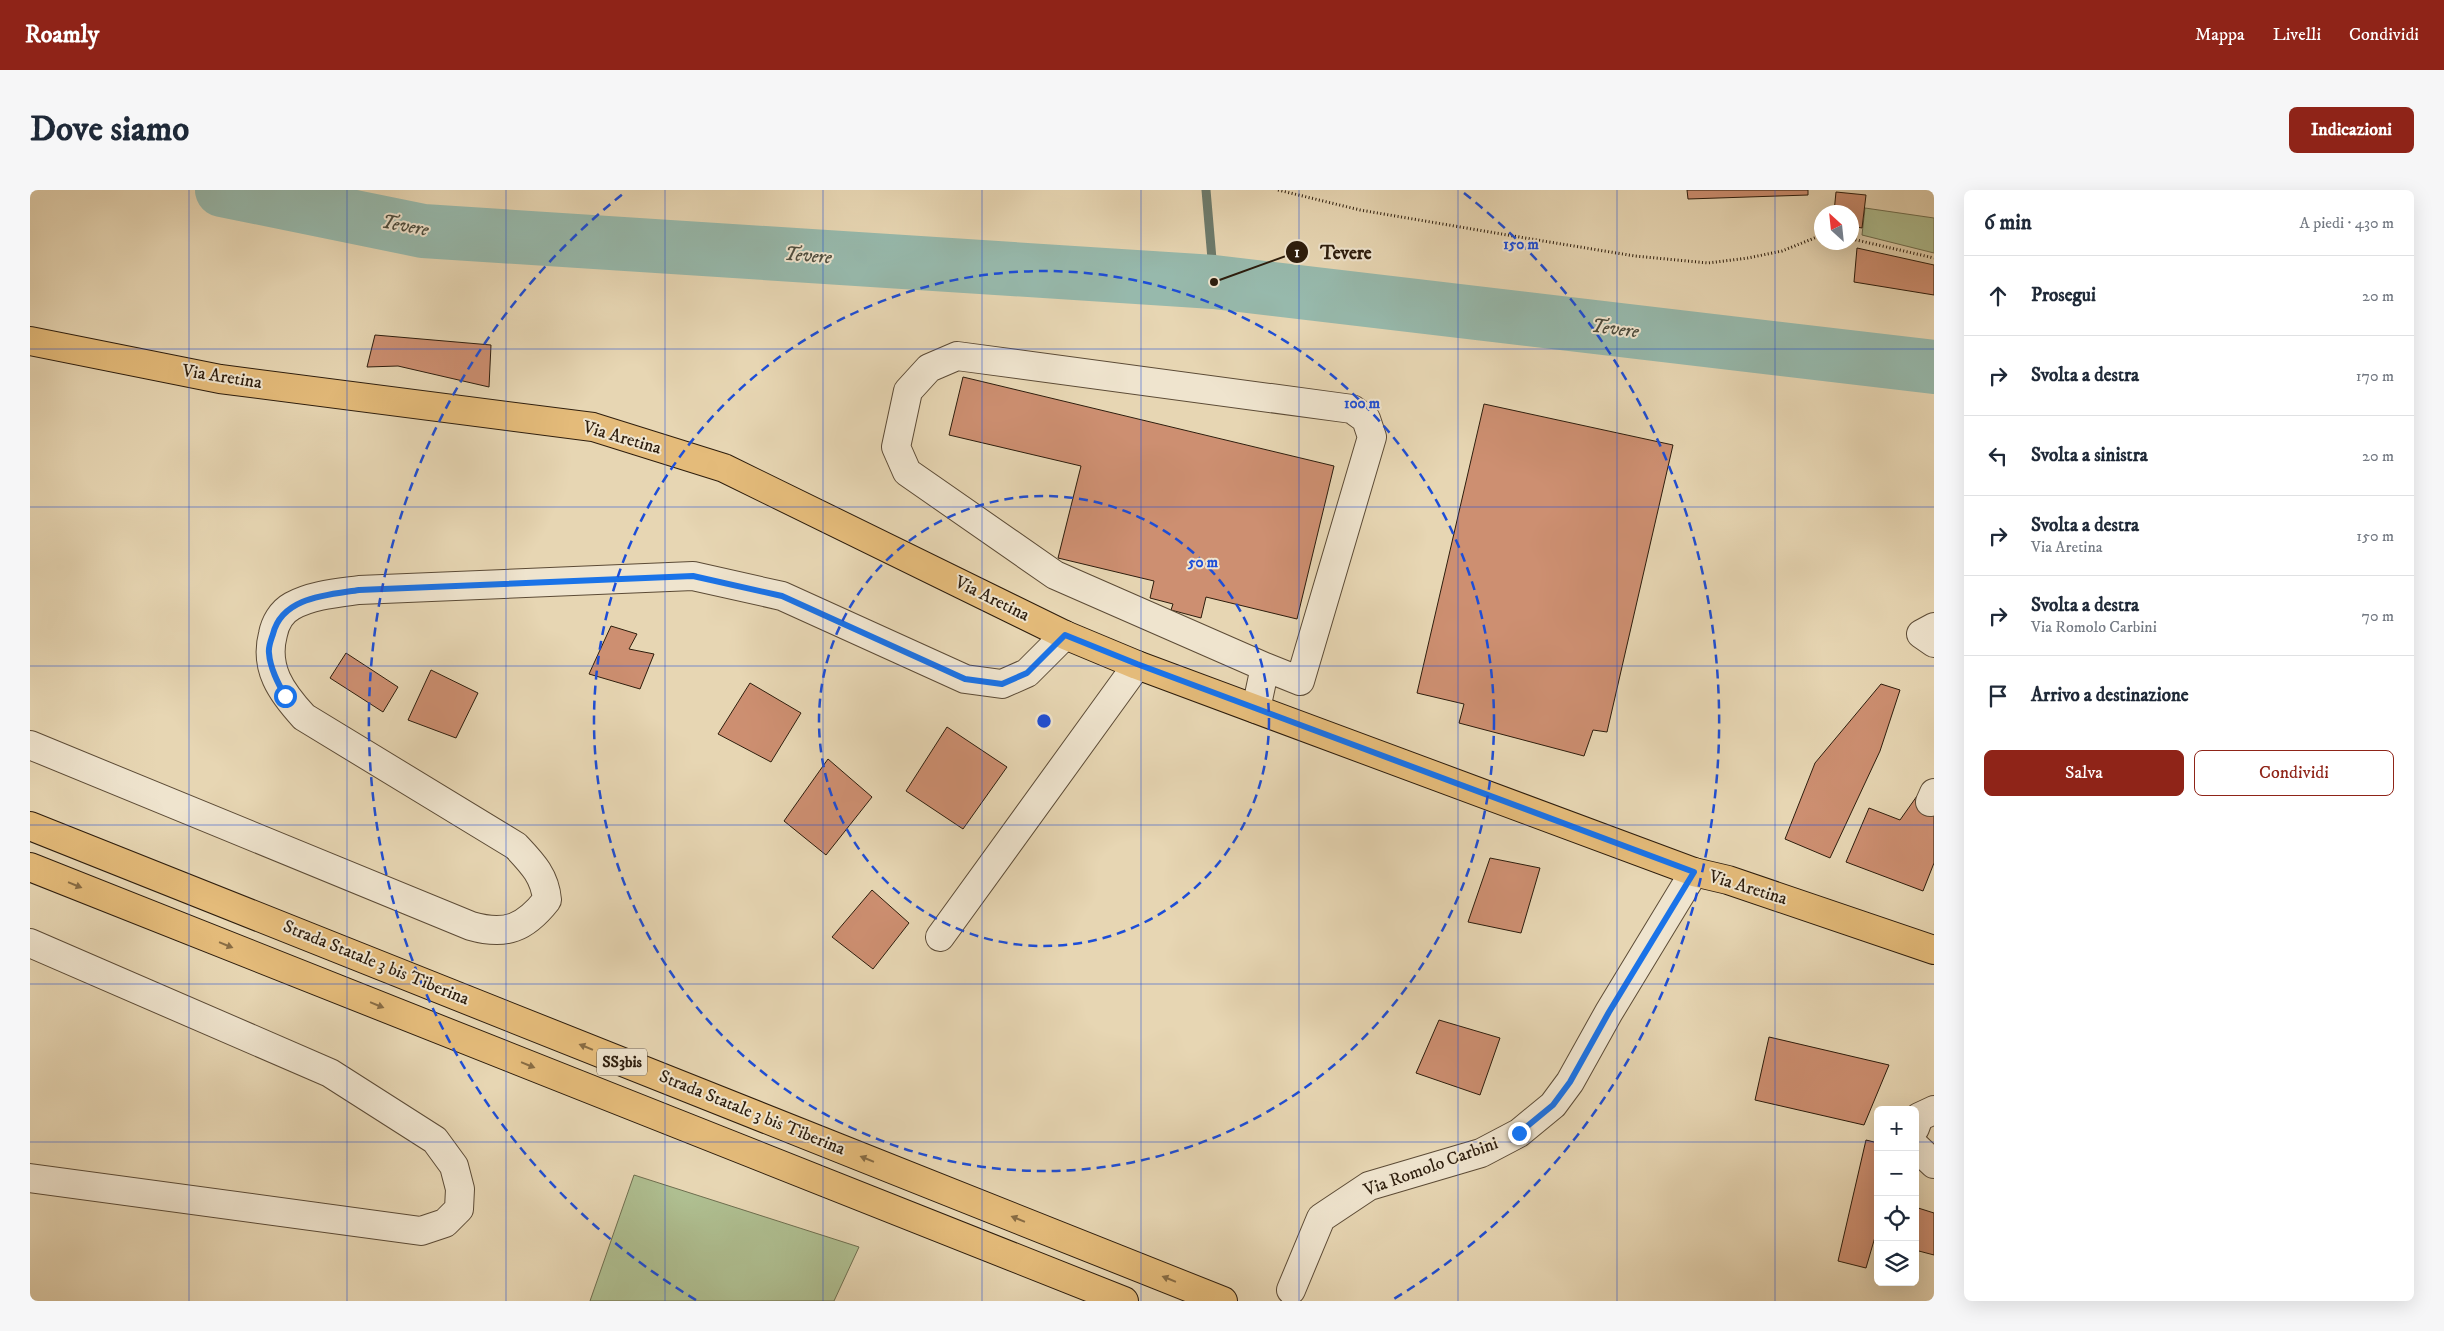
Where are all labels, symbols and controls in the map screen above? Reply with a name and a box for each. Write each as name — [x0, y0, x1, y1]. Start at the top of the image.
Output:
text: Roamly — [25, 20, 99, 50]
text: Mappa — [2195, 24, 2245, 46]
text: Livelli — [2273, 24, 2321, 46]
text: Condividi — [2349, 24, 2419, 46]
button: Indicazioni — [2289, 107, 2414, 153]
text: Dove siamo — [30, 108, 189, 152]
north arrow — [1814, 205, 1859, 250]
text: 6 min — [1984, 210, 2032, 236]
water label: Tevere — [380, 211, 431, 242]
text: A piedi · 430 m — [2300, 213, 2394, 233]
callout: Tevere — [1285, 235, 1381, 269]
text: 150 m — [1503, 235, 1539, 254]
text: Tevere — [1319, 242, 1372, 265]
water label: Tevere — [784, 243, 833, 269]
text: 1 — [1294, 243, 1300, 262]
icon: ahead — [1984, 282, 2012, 310]
text: Prosegui — [2031, 284, 2096, 307]
text: 20 m — [2362, 286, 2394, 306]
water label: Tevere — [1590, 315, 1640, 343]
street label: Via Aretina — [180, 360, 264, 394]
icon: right — [1984, 362, 2012, 390]
text: Svolta a destra — [2031, 364, 2139, 387]
text: 170 m — [2356, 366, 2394, 386]
text: 100 m — [1344, 394, 1381, 413]
street label: Via Aretina — [579, 416, 664, 460]
icon: left — [1984, 442, 2012, 470]
text: Svolta a sinistra — [2031, 444, 2148, 467]
text: 20 m — [2362, 446, 2394, 466]
text: Svolta a destra — [2031, 514, 2139, 537]
icon: right — [1984, 522, 2012, 550]
text: 150 m — [2356, 526, 2394, 546]
text: Via Aretina — [2031, 537, 2103, 557]
text: 50 m — [1187, 553, 1219, 572]
street label: Via Aretina — [950, 571, 1033, 627]
text: Svolta a destra — [2031, 594, 2139, 617]
icon: right — [1984, 602, 2012, 630]
text: 70 m — [2362, 606, 2394, 626]
text: Via Romolo Carbini — [2031, 617, 2157, 637]
icon: arrive — [1984, 682, 2012, 710]
text: Arrivo a destinazione — [2031, 684, 2189, 707]
route start — [274, 685, 297, 708]
centre of rings — [1035, 712, 1053, 730]
button: Salva — [1984, 750, 2184, 796]
button: Condividi — [2194, 750, 2394, 796]
street label: Via Aretina — [1705, 865, 1790, 910]
one-way arrow — [68, 881, 83, 889]
street label: Strada Statale 3 bis Tiberina — [280, 916, 473, 1011]
one-way arrow — [219, 942, 234, 949]
one-way arrow — [370, 1002, 385, 1009]
one-way arrow — [578, 1043, 593, 1051]
road number: SS3bis — [597, 1049, 647, 1076]
one-way arrow — [521, 1062, 536, 1069]
street label: Strada Statale 3 bis Tiberina — [656, 1066, 849, 1161]
map controls — [1874, 1106, 1919, 1286]
button: + — [1874, 1106, 1919, 1151]
route end — [1508, 1122, 1531, 1145]
street label: Via Romolo Carbini — [1360, 1132, 1501, 1202]
button: − — [1874, 1151, 1919, 1196]
one-way arrow — [859, 1155, 874, 1163]
button: locate — [1874, 1196, 1919, 1241]
one-way arrow — [1010, 1215, 1025, 1223]
button: layers — [1874, 1241, 1919, 1286]
one-way arrow — [1161, 1275, 1176, 1283]

